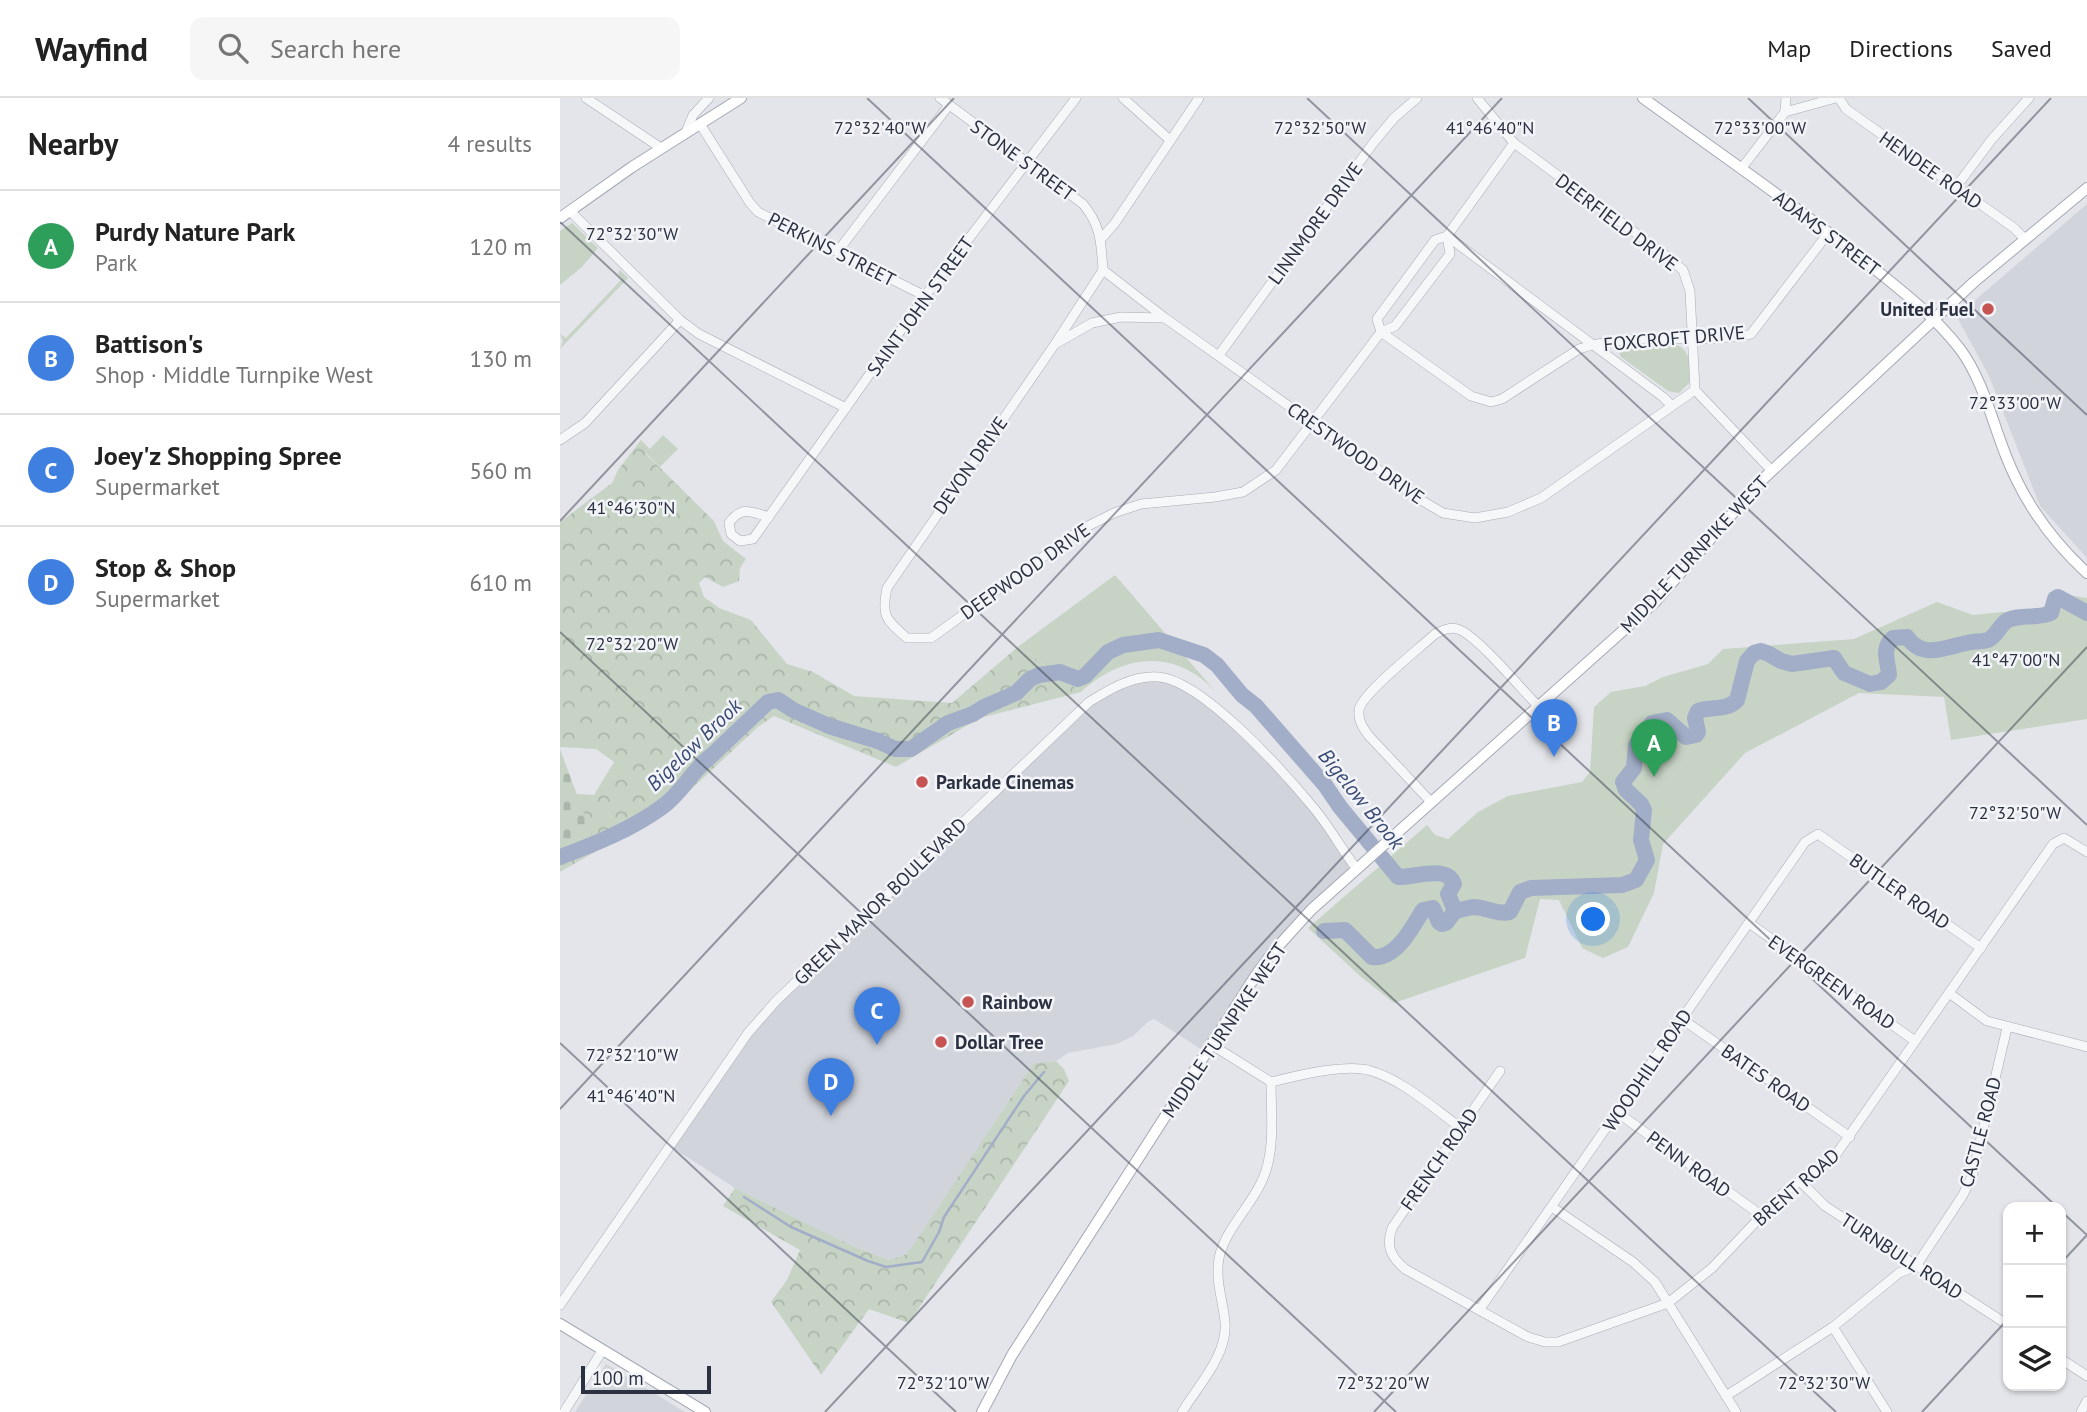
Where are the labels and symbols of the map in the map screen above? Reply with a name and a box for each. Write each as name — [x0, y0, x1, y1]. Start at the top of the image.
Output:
street label: STONE STREET — [966, 114, 1080, 206]
text: 72°32'40"W — [834, 116, 926, 139]
text: 72°32'50"W — [1274, 116, 1366, 139]
text: 41°46'40"N — [1446, 116, 1534, 139]
text: 72°33'00"W — [1714, 116, 1806, 139]
street label: HENDEE ROAD — [1875, 126, 1987, 214]
street label: LINNMORE DRIVE — [1262, 157, 1368, 289]
street label: DEERFIELD DRIVE — [1551, 168, 1683, 276]
street label: ADAMS STREET — [1769, 185, 1885, 281]
street label: PERKINS STREET — [764, 207, 900, 292]
text: 72°32'30"W — [586, 222, 678, 245]
street label: SAINT JOHN STREET — [861, 231, 979, 380]
place label: United Fuel — [1880, 297, 1974, 321]
marker: United Fuel — [1980, 301, 1996, 317]
street label: FOXCROFT DRIVE — [1602, 320, 1746, 356]
text: 72°33'00"W — [1969, 391, 2061, 414]
street label: CRESTWOOD DRIVE — [1283, 397, 1429, 509]
street label: DEVON DRIVE — [927, 411, 1013, 519]
street label: MIDDLE TURNPIKE WEST — [1615, 470, 1773, 638]
text: 41°46'30"N — [587, 496, 675, 519]
street label: DEEPWOOD DRIVE — [956, 517, 1094, 625]
text: 72°32'20"W — [586, 632, 678, 655]
text: 41°47'00"N — [1972, 648, 2060, 671]
water label: Bigelow Brook — [640, 692, 748, 797]
pin: B — [1531, 699, 1577, 757]
pin: A — [1631, 719, 1677, 777]
water label: Bigelow Brook — [1313, 743, 1411, 856]
place label: Parkade Cinemas — [936, 770, 1074, 794]
marker: Parkade Cinemas — [914, 774, 930, 790]
text: 72°32'50"W — [1969, 801, 2061, 824]
street label: GREEN MANOR BOULEVARD — [789, 812, 971, 990]
street label: BUTLER ROAD — [1845, 848, 1955, 934]
your location — [1576, 902, 1610, 936]
street label: EVERGREEN ROAD — [1764, 929, 1900, 1035]
street label: MIDDLE TURNPIKE WEST — [1156, 937, 1292, 1122]
pin: C — [854, 987, 900, 1045]
place label: Rainbow — [982, 990, 1053, 1014]
marker: Rainbow — [960, 994, 976, 1010]
street label: WOODHILL ROAD — [1597, 1004, 1697, 1136]
place label: Dollar Tree — [955, 1030, 1044, 1054]
marker: Dollar Tree — [933, 1034, 949, 1050]
street label: BATES ROAD — [1717, 1039, 1815, 1117]
text: 72°32'10"W — [586, 1043, 678, 1066]
pin: D — [808, 1058, 854, 1116]
street label: CASTLE ROAD — [1954, 1074, 2006, 1190]
text: 41°46'40"N — [587, 1084, 675, 1107]
street label: FRENCH ROAD — [1395, 1103, 1483, 1215]
street label: PENN ROAD — [1642, 1125, 1736, 1203]
street label: BRENT ROAD — [1748, 1143, 1844, 1231]
street label: TURNBULL ROAD — [1836, 1208, 1968, 1304]
scale bar — [581, 1363, 710, 1395]
text: 72°32'10"W — [897, 1371, 989, 1394]
text: 72°32'20"W — [1337, 1371, 1429, 1394]
text: 72°32'30"W — [1778, 1371, 1870, 1394]

